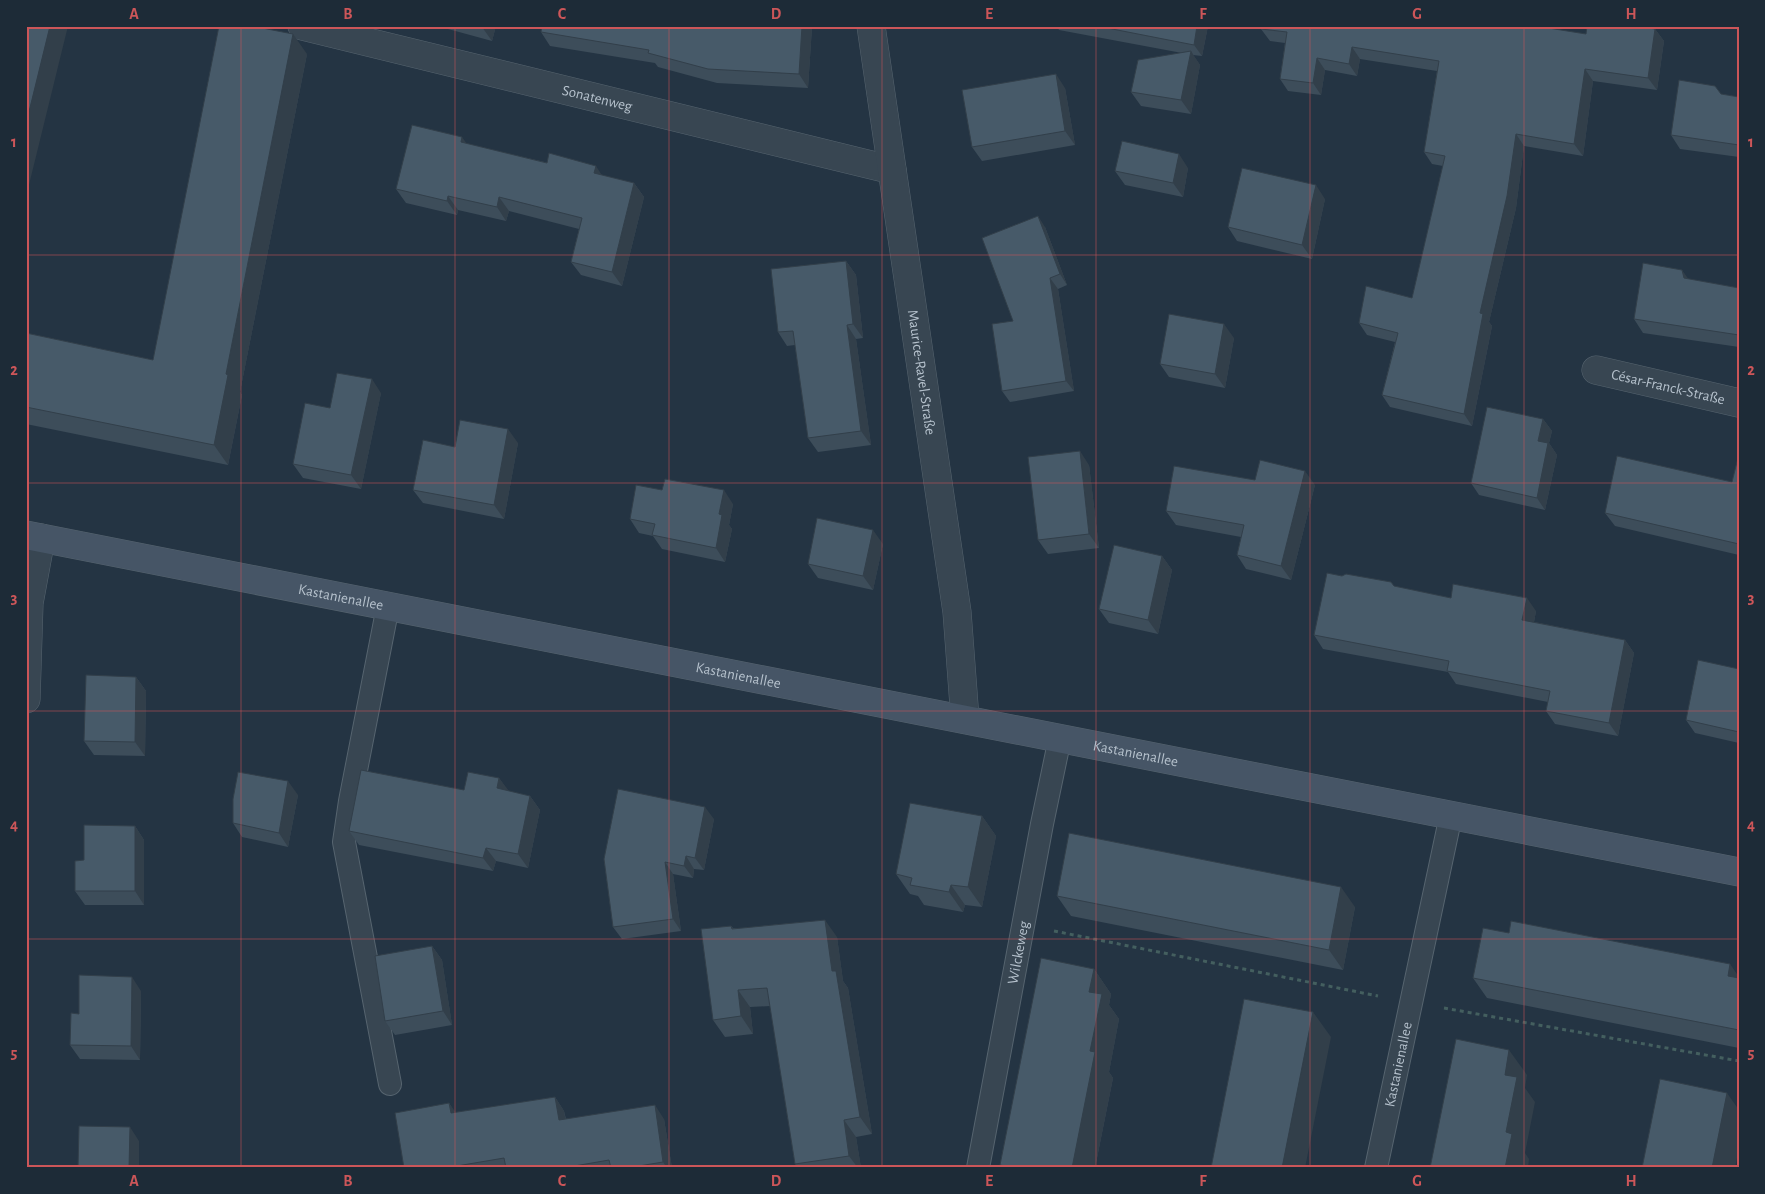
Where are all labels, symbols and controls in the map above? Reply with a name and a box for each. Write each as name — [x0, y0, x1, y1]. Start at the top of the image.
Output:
text: A — [129, 6, 139, 22]
text: B — [343, 6, 353, 22]
text: C — [558, 6, 567, 22]
text: D — [771, 6, 782, 22]
text: E — [985, 6, 993, 22]
text: F — [1199, 6, 1207, 22]
text: G — [1412, 6, 1422, 22]
text: H — [1625, 6, 1637, 22]
street label: Sonatenweg — [561, 83, 634, 115]
text: 1 — [11, 134, 17, 150]
text: 1 — [1748, 134, 1754, 150]
street label: Maurice-Ravel-Straße — [905, 309, 938, 436]
text: 2 — [10, 362, 18, 378]
text: 2 — [1747, 362, 1755, 378]
street label: César-Franck-Straße — [1610, 367, 1726, 407]
street label: Kastanienallee — [297, 582, 385, 613]
text: 3 — [11, 590, 18, 606]
text: 3 — [1748, 590, 1755, 606]
street label: Kastanienallee — [694, 660, 782, 691]
street label: Kastanienallee — [1092, 738, 1180, 770]
text: 4 — [10, 817, 18, 833]
text: 4 — [1747, 817, 1755, 833]
street label: Wilckeweg — [1005, 919, 1032, 986]
street label: Kastanienallee — [1382, 1021, 1415, 1108]
text: 5 — [11, 1045, 18, 1061]
text: 5 — [1748, 1045, 1755, 1061]
text: A — [129, 1173, 139, 1189]
text: B — [343, 1173, 353, 1189]
text: C — [558, 1173, 567, 1189]
text: D — [771, 1173, 782, 1189]
text: E — [985, 1173, 993, 1189]
text: F — [1199, 1173, 1207, 1189]
text: G — [1412, 1173, 1422, 1189]
text: H — [1625, 1173, 1637, 1189]

